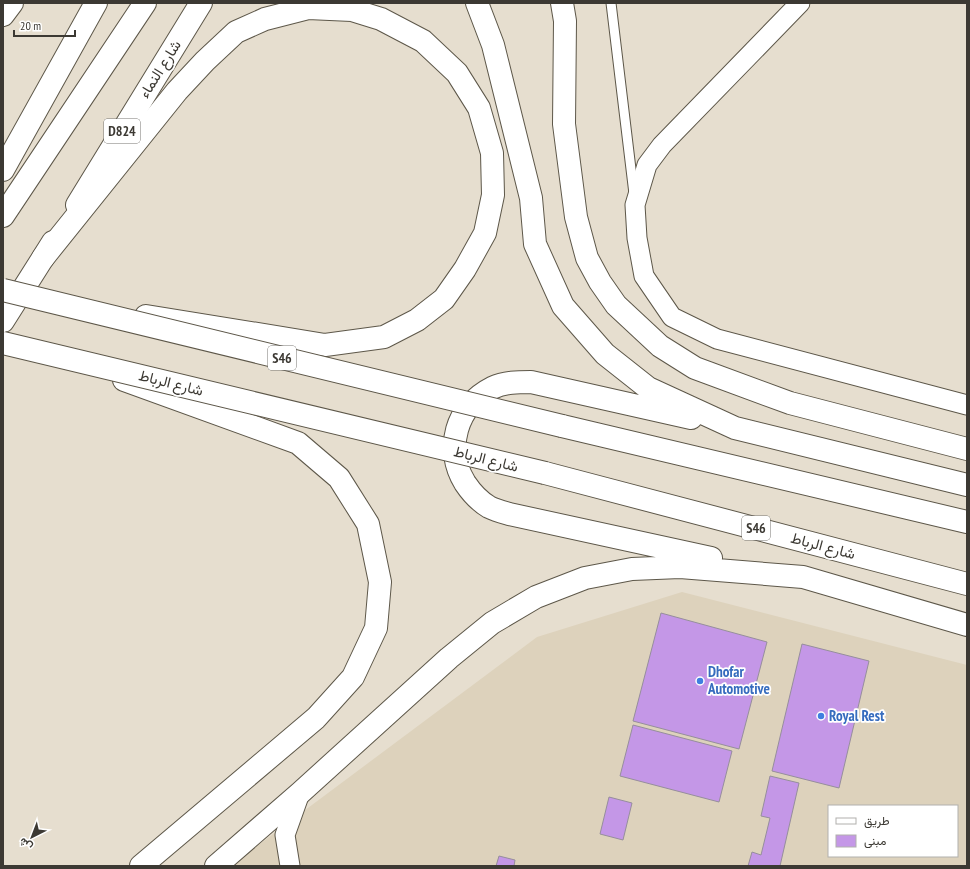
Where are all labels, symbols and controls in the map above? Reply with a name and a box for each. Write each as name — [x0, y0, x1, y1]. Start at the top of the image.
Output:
scale bar — [14, 12, 75, 38]
text: 20 m — [20, 18, 41, 33]
street label: شارع النماء — [134, 36, 187, 102]
road number: D824 — [104, 119, 140, 143]
road number: S46 — [268, 346, 296, 370]
street label: شارع الرباط — [136, 365, 206, 402]
street label: شارع الرباط — [451, 441, 521, 478]
road number: S46 — [742, 516, 770, 540]
street label: شارع الرباط — [788, 528, 858, 565]
place label: Dhofar Automotive — [707, 662, 770, 698]
marker: Dhofar Automotive — [695, 676, 705, 686]
place label: Royal Rest — [829, 706, 885, 725]
marker: Royal Rest — [816, 711, 826, 721]
legend — [828, 805, 958, 857]
text: طريق — [864, 813, 890, 829]
north arrow — [12, 817, 52, 857]
text: مبنى — [864, 833, 886, 849]
text: ش — [16, 835, 35, 854]

